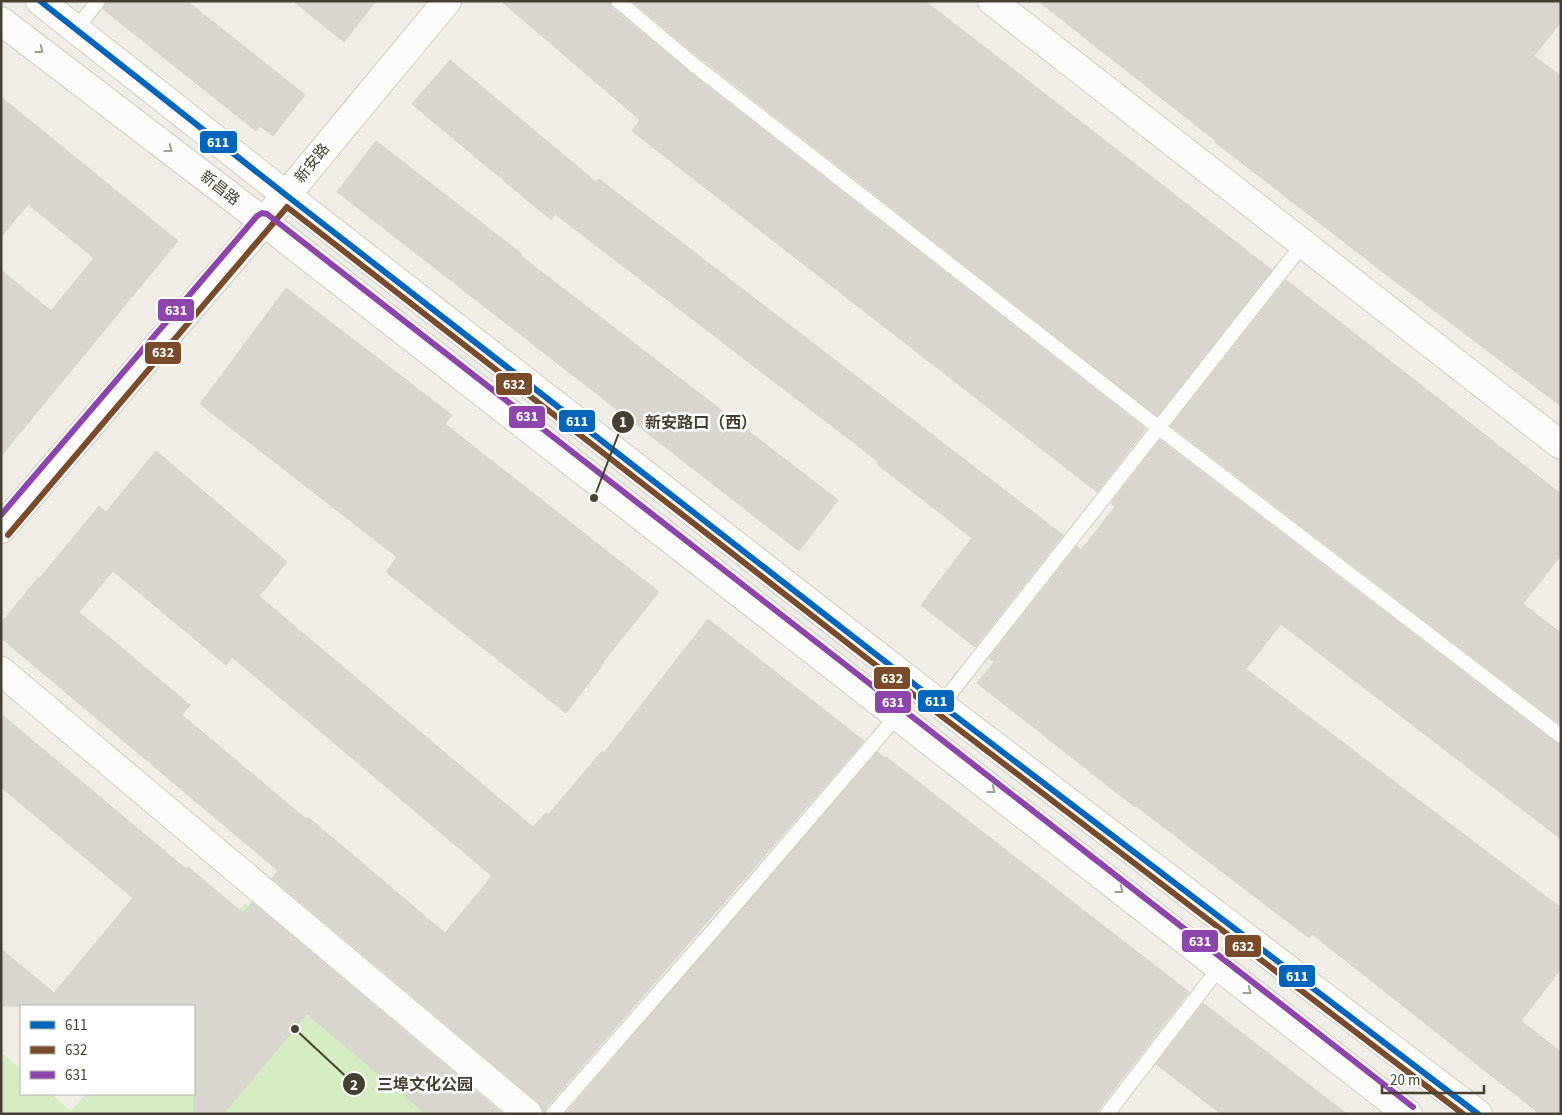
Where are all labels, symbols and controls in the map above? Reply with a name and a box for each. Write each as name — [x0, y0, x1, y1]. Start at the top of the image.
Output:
one-way arrow — [34, 45, 43, 53]
line badge: 611 — [199, 130, 238, 154]
text: 611 — [207, 133, 229, 153]
street label: 新安路 — [290, 139, 335, 187]
one-way arrow — [163, 143, 173, 152]
street label: 新昌路 — [195, 166, 244, 211]
line badge: 631 — [157, 298, 195, 322]
text: 631 — [165, 301, 187, 321]
line badge: 632 — [144, 341, 182, 365]
text: 632 — [152, 343, 174, 363]
line badge: 632 — [495, 372, 533, 396]
text: 632 — [503, 375, 525, 395]
line badge: 631 — [508, 405, 546, 429]
callout: 新安路口（西） — [610, 406, 767, 437]
text: 631 — [516, 407, 538, 427]
line badge: 611 — [558, 409, 596, 433]
text: 611 — [566, 412, 588, 432]
text: 1 — [619, 412, 627, 433]
text: 新安路口（西） — [645, 412, 757, 434]
line badge: 632 — [873, 666, 911, 690]
text: 632 — [881, 669, 903, 689]
line badge: 611 — [917, 689, 955, 713]
line badge: 631 — [874, 690, 912, 714]
text: 611 — [925, 692, 947, 712]
text: 631 — [882, 693, 904, 713]
one-way arrow — [987, 785, 996, 794]
one-way arrow — [1115, 885, 1124, 894]
line badge: 631 — [1181, 929, 1219, 953]
text: 631 — [1189, 932, 1211, 952]
line badge: 632 — [1224, 934, 1262, 958]
text: 632 — [1232, 937, 1254, 957]
line badge: 611 — [1278, 964, 1316, 988]
text: 611 — [1286, 967, 1308, 987]
one-way arrow — [1243, 985, 1252, 994]
legend — [20, 1005, 195, 1095]
text: 611 — [65, 1015, 87, 1036]
text: 632 — [65, 1040, 87, 1061]
scale bar — [1382, 1062, 1484, 1094]
text: 631 — [65, 1065, 87, 1086]
callout: 三埠文化公园 — [342, 1069, 483, 1100]
text: 20 m — [1390, 1070, 1420, 1091]
text: 三埠文化公园 — [377, 1074, 473, 1096]
text: 2 — [350, 1075, 358, 1096]

